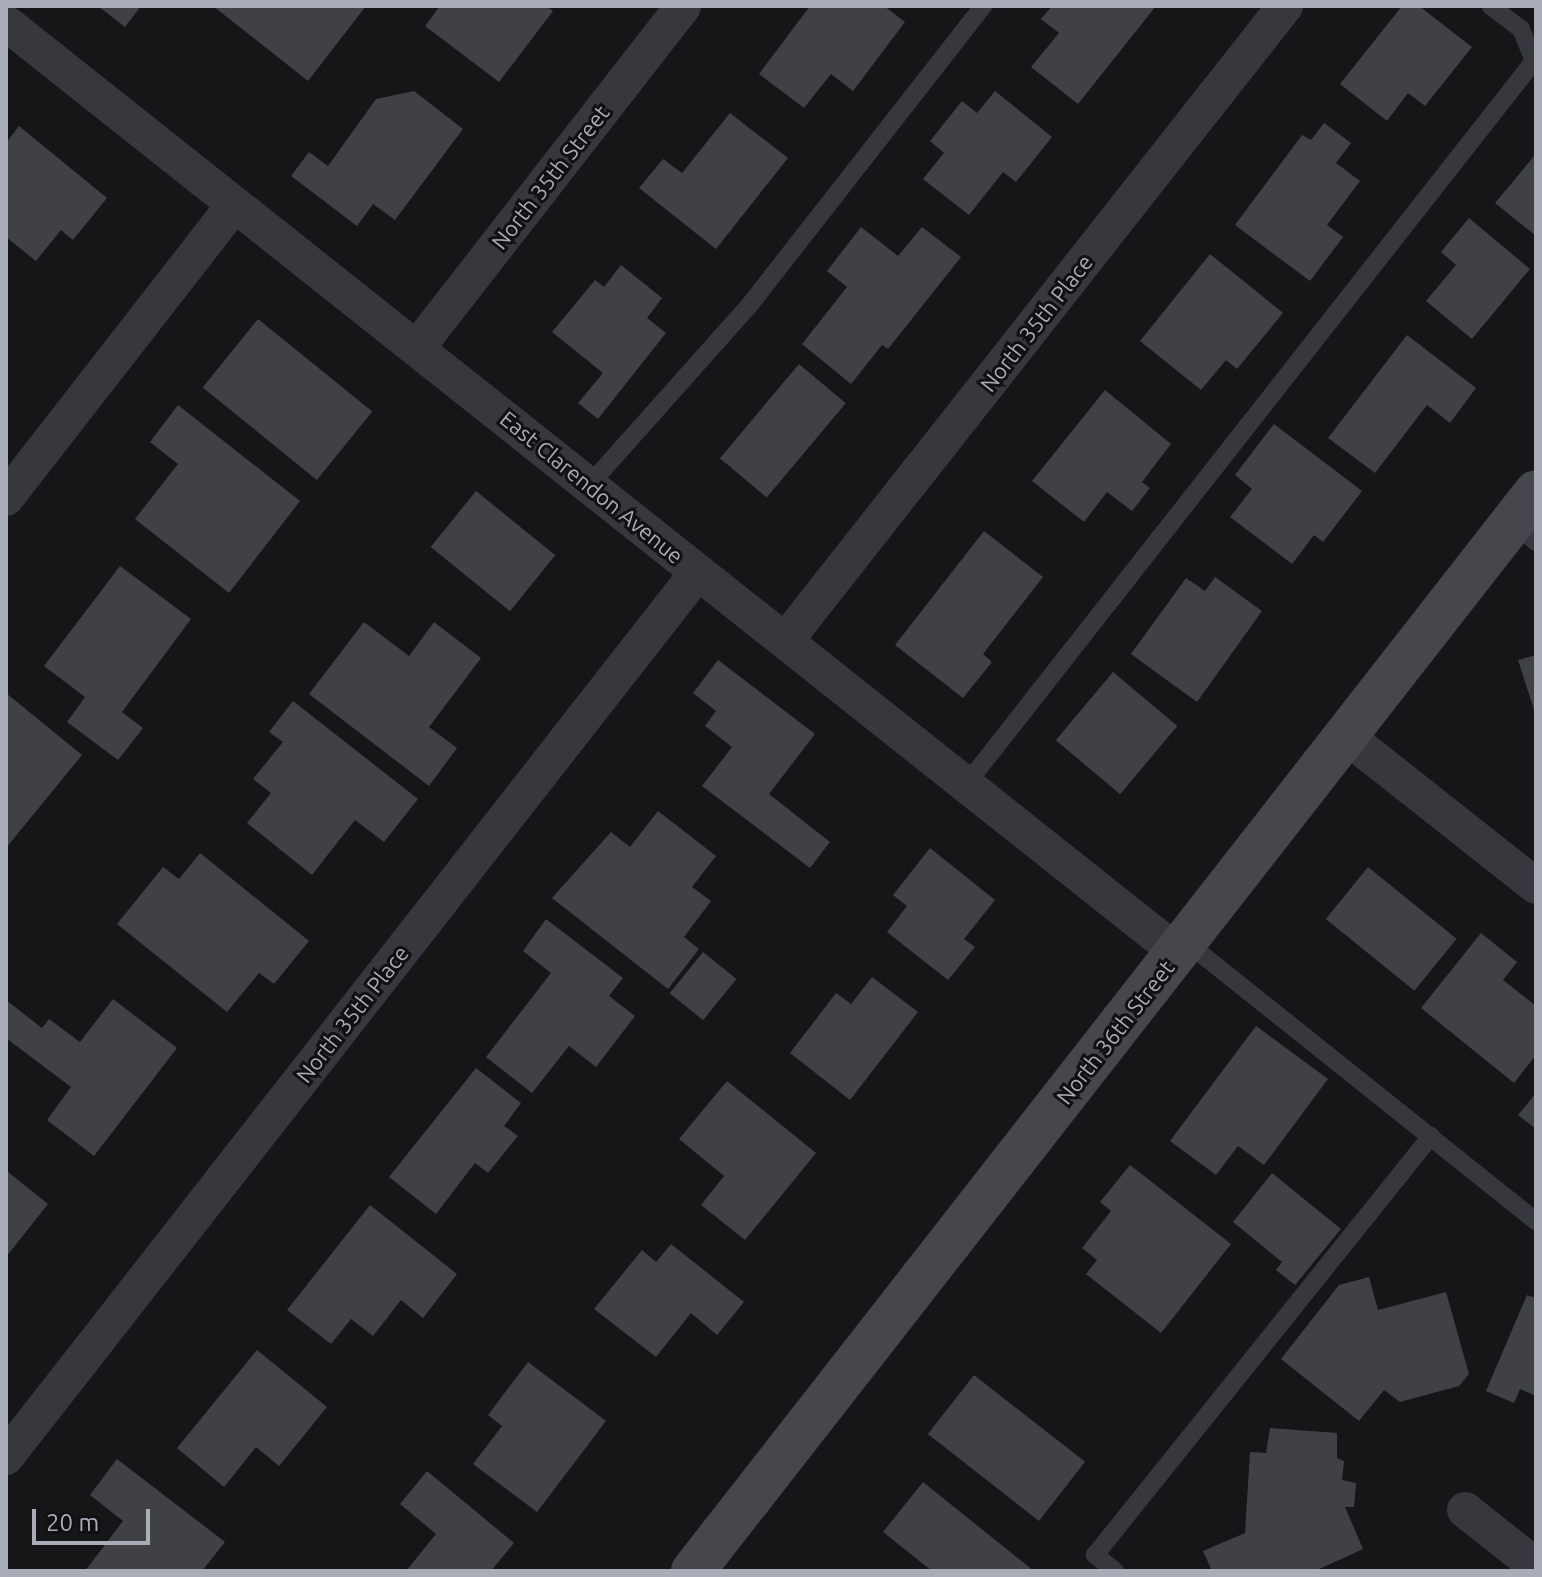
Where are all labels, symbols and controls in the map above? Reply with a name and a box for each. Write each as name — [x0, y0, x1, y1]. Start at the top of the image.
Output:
street label: North 35th Street — [486, 100, 614, 254]
street label: North 35th Place — [974, 249, 1098, 397]
street label: East Clarendon Avenue — [495, 405, 689, 569]
street label: North 35th Place — [290, 940, 414, 1088]
street label: North 36th Street — [1051, 955, 1179, 1109]
scale bar — [36, 1493, 154, 1543]
text: 20 m — [46, 1509, 99, 1536]

